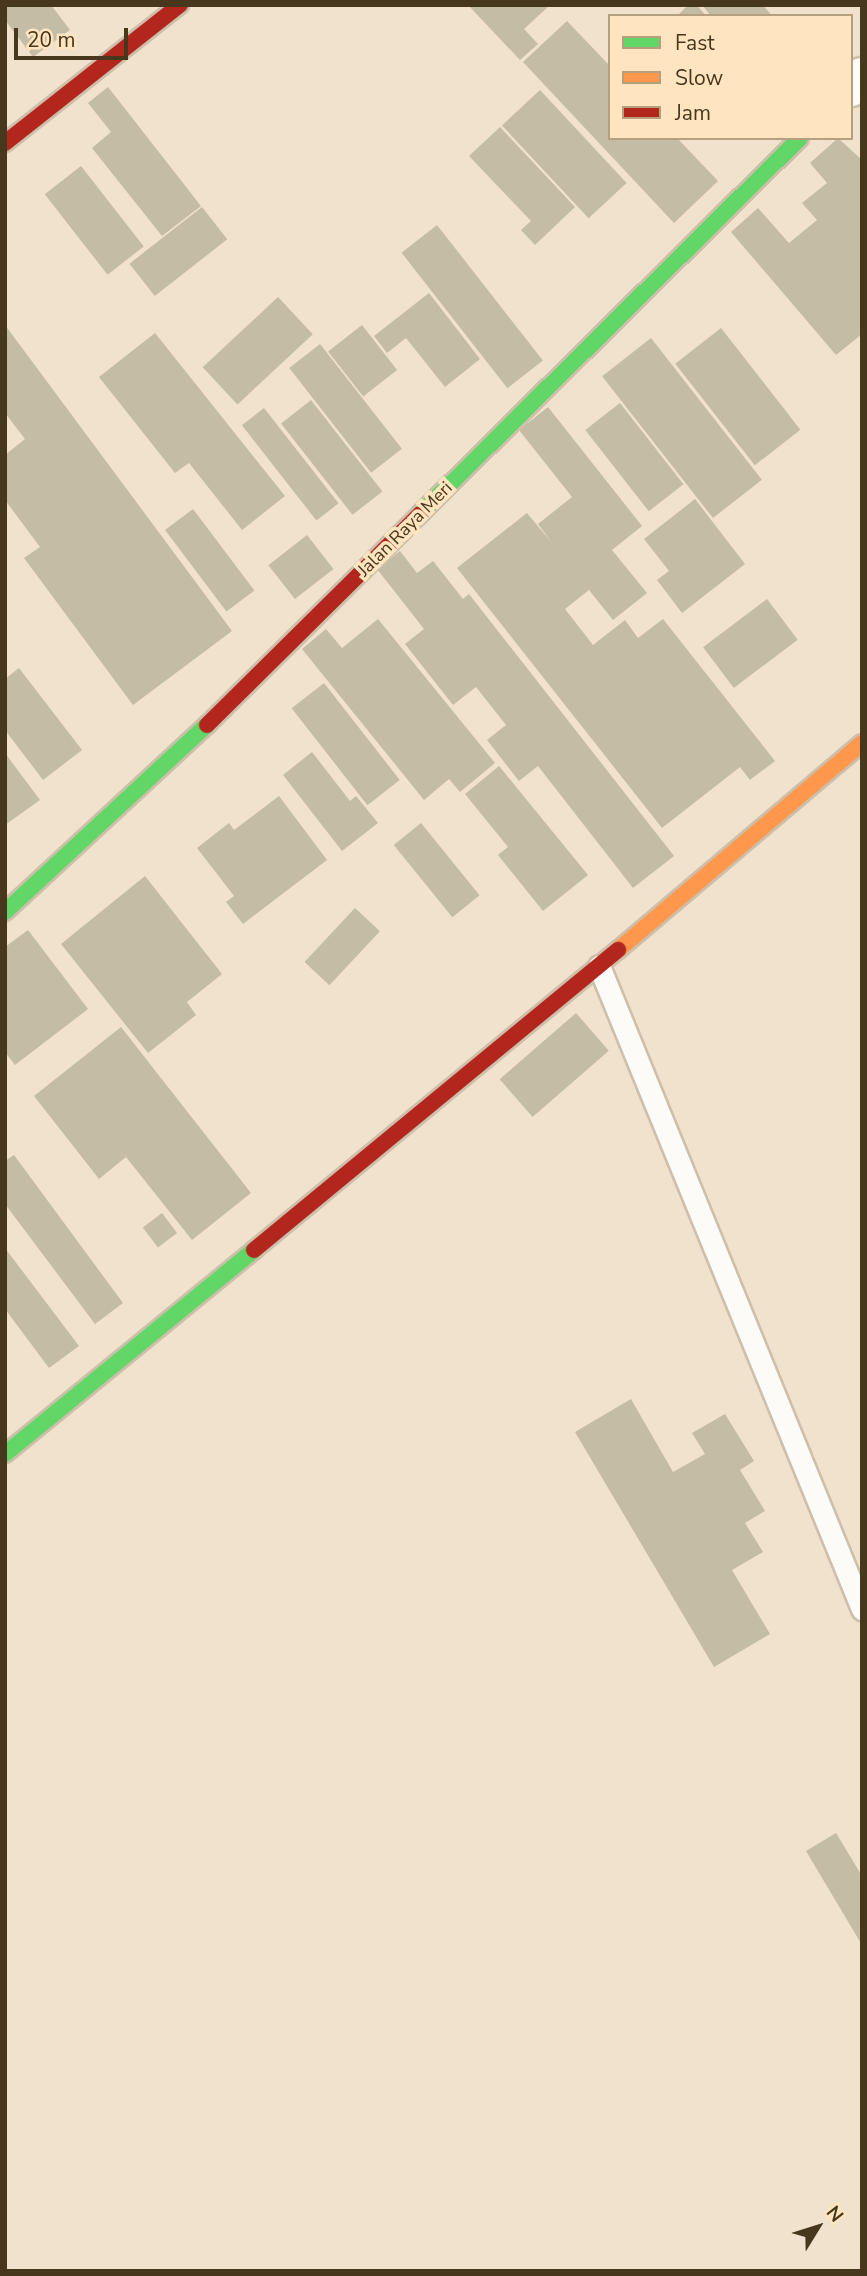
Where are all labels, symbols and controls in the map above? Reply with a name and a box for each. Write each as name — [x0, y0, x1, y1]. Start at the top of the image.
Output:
scale bar — [18, 14, 131, 58]
legend — [608, 14, 853, 140]
text: 20 m — [27, 26, 76, 54]
text: Fast — [675, 29, 715, 57]
text: Slow — [675, 64, 723, 92]
text: Jam — [675, 99, 711, 127]
street label: Jalan Raya Meri — [353, 477, 457, 581]
north arrow — [783, 2192, 853, 2262]
text: N — [820, 2200, 849, 2228]

